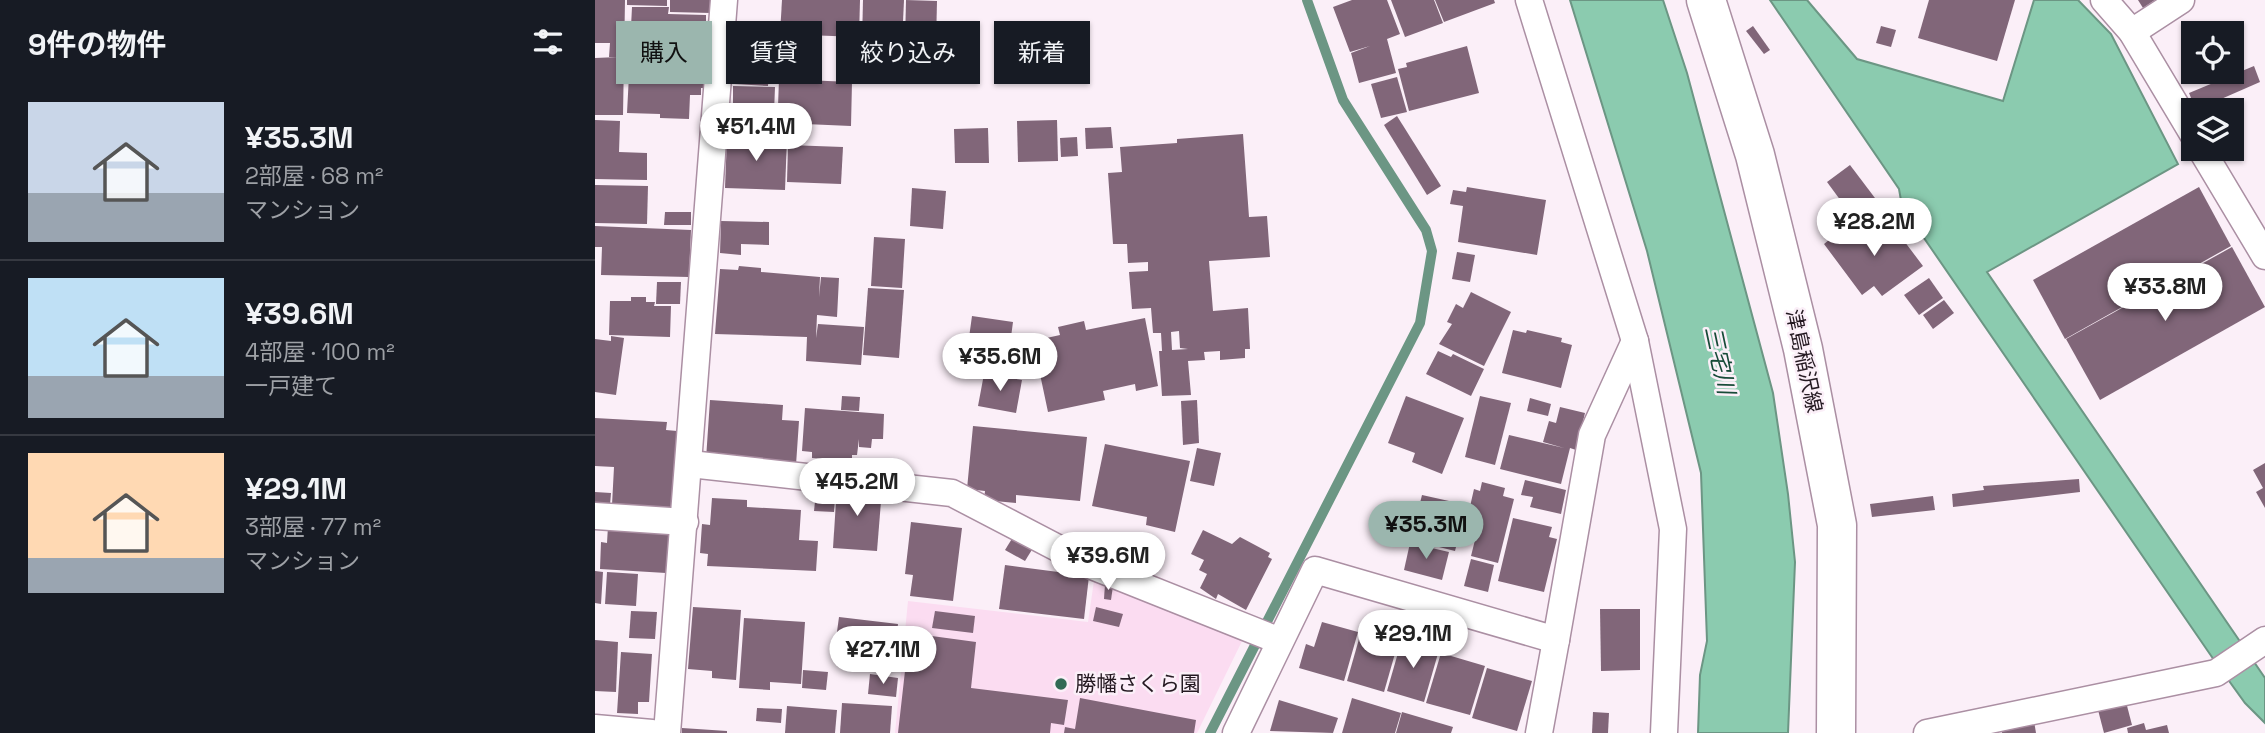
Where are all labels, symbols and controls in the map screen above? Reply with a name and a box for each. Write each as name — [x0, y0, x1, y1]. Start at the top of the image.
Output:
chip: 購入 — [616, 21, 712, 84]
chip: 賃貸 — [726, 21, 822, 84]
chip: 絞り込み — [836, 21, 980, 84]
chip: 新着 — [994, 21, 1090, 84]
map controls — [2181, 21, 2244, 161]
button: locate — [2181, 21, 2244, 84]
icon: filters — [529, 23, 567, 61]
text: 9件の物件 — [28, 25, 167, 64]
button: layers — [2181, 98, 2244, 161]
pin: ¥51.4M — [699, 104, 813, 163]
text: ¥51.4M — [716, 111, 796, 141]
text: ¥35.3M — [245, 118, 353, 157]
icon: home — [84, 130, 168, 214]
text: 2部屋 · 68 m² — [245, 161, 384, 191]
text: マンション — [245, 195, 360, 225]
pin: ¥28.2M — [1817, 198, 1931, 258]
text: ¥28.2M — [1833, 206, 1915, 236]
pin: ¥33.8M — [2108, 264, 2222, 323]
text: ¥33.8M — [2123, 271, 2207, 301]
text: ¥39.6M — [245, 294, 354, 333]
icon: home — [84, 306, 168, 390]
street label: 津島稲沢線 — [1780, 307, 1829, 415]
water label: 三宅川 — [1698, 323, 1742, 400]
pin: ¥35.6M — [943, 334, 1057, 393]
text: 4部屋 · 100 m² — [245, 337, 395, 367]
text: ¥35.6M — [958, 341, 1042, 371]
text: 一戸建て — [245, 371, 337, 401]
pin: ¥45.2M — [800, 458, 914, 518]
text: ¥45.2M — [815, 466, 899, 496]
text: ¥29.1M — [245, 469, 347, 508]
icon: home — [84, 481, 168, 565]
pin: ¥35.3M — [1369, 502, 1483, 561]
text: ¥35.3M — [1384, 509, 1468, 539]
text: 3部屋 · 77 m² — [245, 512, 381, 542]
pin: ¥39.6M — [1051, 532, 1165, 592]
text: ¥39.6M — [1066, 540, 1150, 570]
text: マンション — [245, 546, 360, 576]
pin: ¥29.1M — [1356, 610, 1470, 670]
text: ¥29.1M — [1374, 618, 1452, 648]
pin: ¥27.1M — [826, 626, 940, 686]
text: ¥27.1M — [845, 634, 921, 664]
place label: 勝幡さくら園 — [1075, 670, 1201, 697]
marker: 勝幡さくら園 — [1053, 676, 1069, 692]

